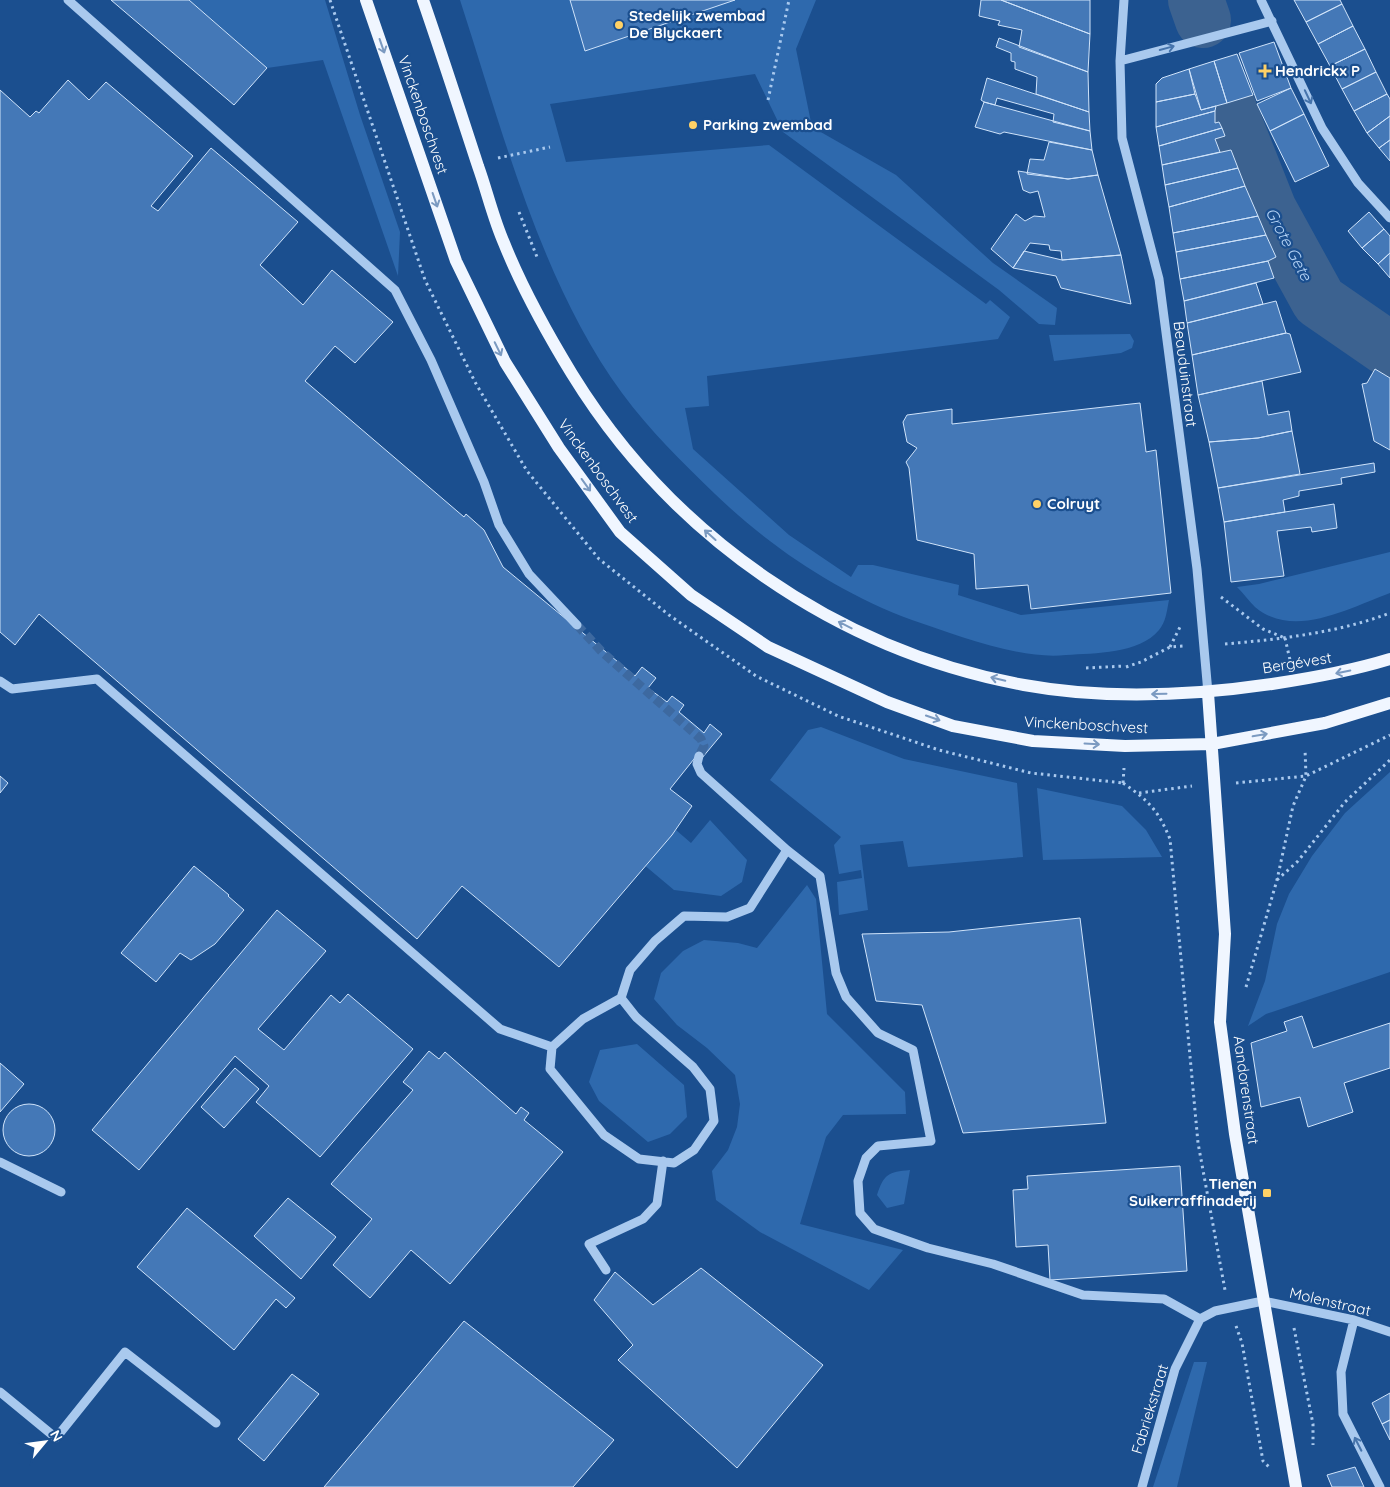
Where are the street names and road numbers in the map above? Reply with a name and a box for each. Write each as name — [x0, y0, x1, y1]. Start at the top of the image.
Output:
street label: Vinckenboschvest — [394, 53, 453, 177]
street label: Beauduinstraat — [1170, 320, 1201, 428]
street label: Vinckenboschvest — [554, 415, 643, 527]
street label: Bergévest — [1261, 648, 1333, 677]
street label: Vinckenboschvest — [1023, 712, 1149, 737]
street label: Aandorenstraat — [1229, 1034, 1264, 1146]
street label: Molenstraat — [1288, 1283, 1373, 1320]
street label: Fabriekstraat — [1127, 1362, 1172, 1456]

